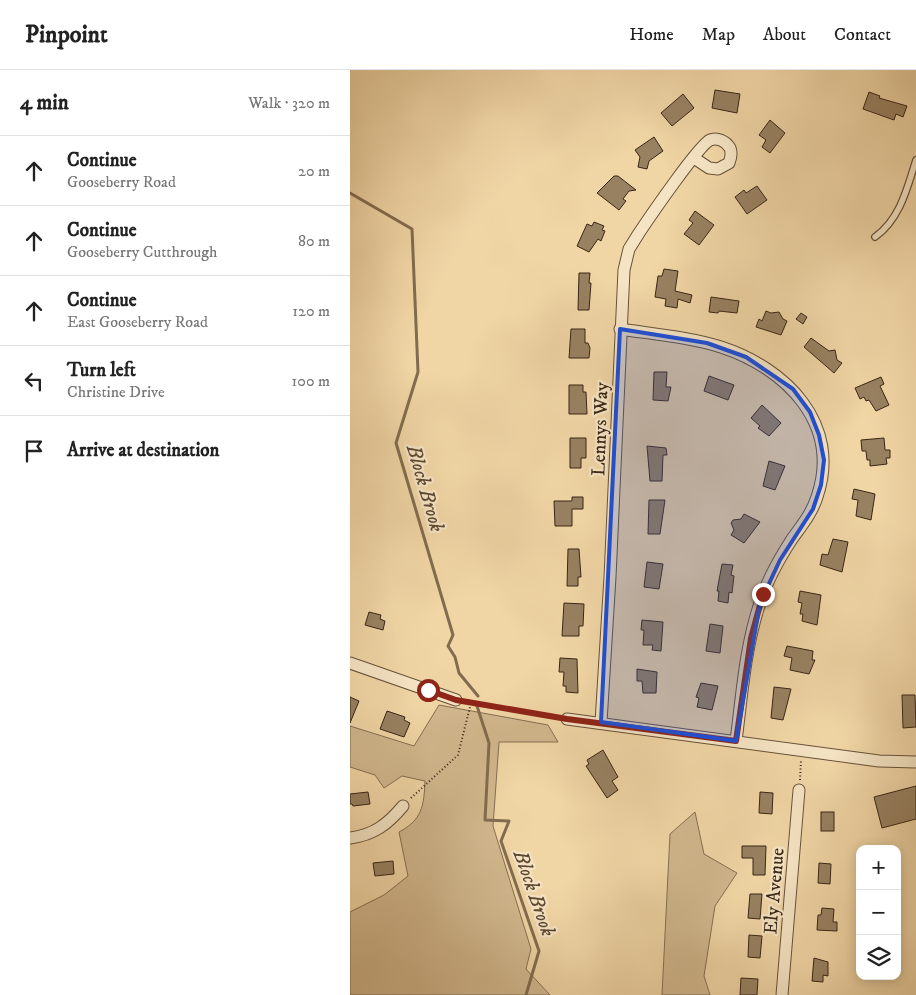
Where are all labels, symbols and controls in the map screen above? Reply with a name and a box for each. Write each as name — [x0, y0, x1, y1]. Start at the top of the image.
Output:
text: Pinpoint — [25, 20, 108, 50]
text: Home — [629, 24, 674, 46]
text: Map — [702, 24, 735, 46]
text: About — [763, 24, 806, 46]
text: Contact — [834, 24, 891, 46]
text: 4 min — [20, 90, 69, 116]
text: Walk · 320 m — [248, 93, 330, 113]
text: Continue — [67, 149, 137, 172]
icon: ahead — [20, 157, 48, 185]
text: 20 m — [298, 161, 330, 181]
text: Gooseberry Road — [67, 172, 176, 192]
text: Continue — [67, 219, 137, 242]
icon: ahead — [20, 227, 48, 255]
text: 80 m — [298, 231, 330, 251]
text: Gooseberry Cutthrough — [67, 242, 217, 262]
text: Continue — [67, 289, 137, 312]
icon: ahead — [20, 297, 48, 325]
text: 120 m — [292, 301, 330, 321]
text: East Gooseberry Road — [67, 312, 208, 332]
text: Turn left — [67, 359, 136, 382]
icon: left — [20, 367, 48, 395]
text: 100 m — [292, 371, 330, 391]
street label: Lennys Way — [587, 381, 614, 476]
text: Christine Drive — [67, 382, 165, 402]
icon: arrive — [20, 437, 48, 465]
text: Arrive at destination — [67, 439, 219, 462]
water label: Block Brook — [400, 441, 449, 535]
route end — [752, 583, 775, 606]
route start — [417, 679, 440, 702]
map controls — [856, 845, 901, 980]
button: + — [856, 845, 901, 890]
water label: Block Brook — [507, 846, 560, 940]
street label: Ely Avenue — [759, 847, 790, 935]
button: − — [856, 890, 901, 935]
button: layers — [856, 935, 901, 980]

